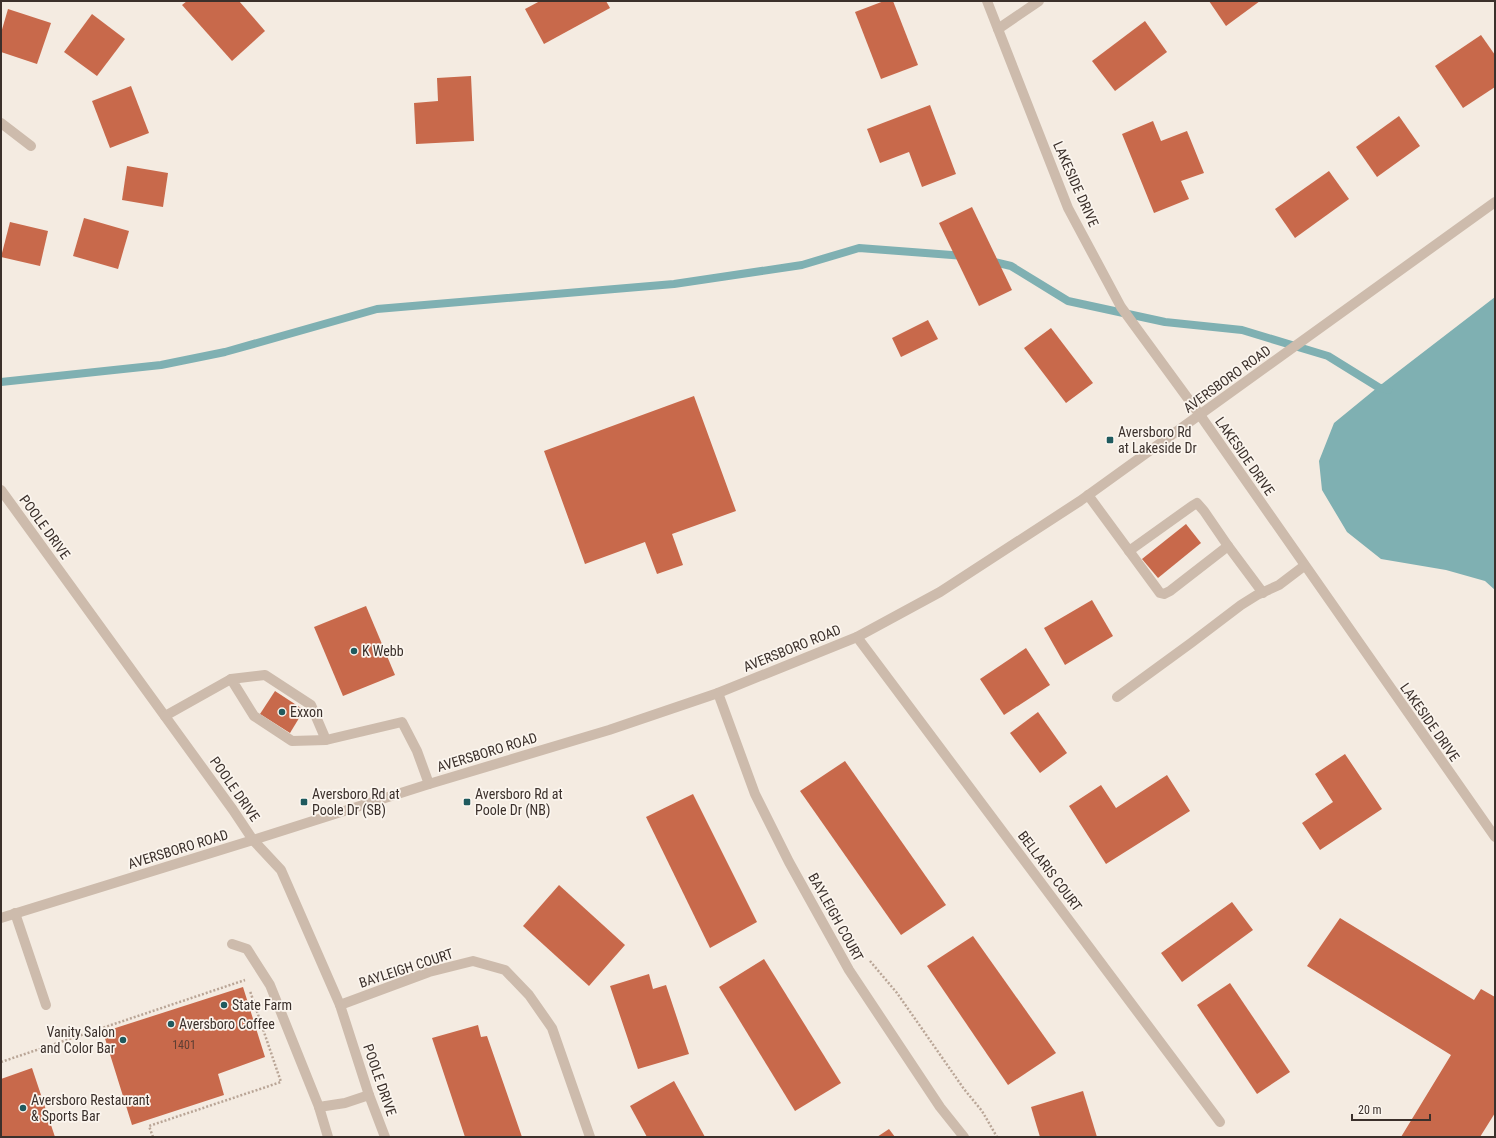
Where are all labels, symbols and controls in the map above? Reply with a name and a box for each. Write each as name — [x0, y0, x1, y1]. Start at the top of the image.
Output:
street label: LAKESIDE DRIVE — [1050, 139, 1102, 229]
street label: AVERSBORO ROAD — [1180, 342, 1274, 416]
street label: LAKESIDE DRIVE — [1212, 414, 1278, 498]
place label: Aversboro Rd at Lakeside Dr — [1118, 424, 1197, 456]
marker: Aversboro Rd at Lakeside Dr — [1105, 435, 1115, 445]
street label: POOLE DRIVE — [16, 492, 74, 562]
street label: AVERSBORO ROAD — [741, 621, 843, 675]
place label: K Webb — [362, 643, 404, 659]
marker: K Webb — [349, 646, 359, 656]
street label: LAKESIDE DRIVE — [1397, 680, 1463, 764]
place label: Exxon — [290, 704, 323, 720]
marker: Exxon — [277, 707, 287, 717]
street label: AVERSBORO ROAD — [435, 729, 539, 775]
street label: POOLE DRIVE — [207, 754, 263, 824]
place label: Aversboro Rd at Poole Dr (SB) — [312, 786, 400, 819]
place label: Aversboro Rd at Poole Dr (NB) — [475, 786, 563, 819]
marker: Aversboro Rd at Poole Dr (SB) — [299, 797, 309, 807]
marker: Aversboro Rd at Poole Dr (NB) — [462, 797, 472, 807]
street label: AVERSBORO ROAD — [126, 826, 230, 872]
street label: BELLARIS COURT — [1015, 828, 1085, 914]
street label: BAYLEIGH COURT — [805, 870, 867, 964]
street label: BAYLEIGH COURT — [357, 945, 455, 991]
place label: State Farm — [232, 997, 292, 1013]
marker: State Farm — [219, 1000, 229, 1010]
place label: Aversboro Coffee — [179, 1016, 275, 1032]
marker: Aversboro Coffee — [166, 1019, 176, 1029]
place label: Vanity Salon and Color Bar — [40, 1024, 115, 1056]
marker: Vanity Salon and Color Bar — [118, 1035, 128, 1045]
house number: 1401 — [172, 1038, 196, 1052]
street label: POOLE DRIVE — [360, 1042, 400, 1118]
place label: Aversboro Restaurant & Sports Bar — [31, 1092, 150, 1124]
scale bar — [1352, 1096, 1430, 1122]
marker: Aversboro Restaurant & Sports Bar — [18, 1103, 28, 1113]
text: 20 m — [1358, 1103, 1382, 1117]

